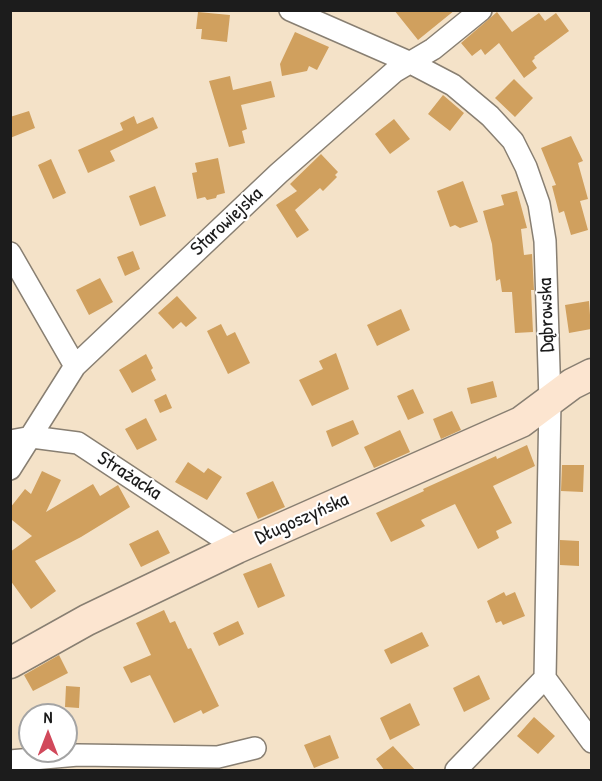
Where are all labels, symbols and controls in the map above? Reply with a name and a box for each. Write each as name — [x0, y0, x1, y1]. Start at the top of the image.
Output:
street label: Starowiejska — [186, 183, 268, 261]
street label: Dąbrowska — [534, 277, 560, 353]
street label: Strażacka — [92, 446, 166, 506]
street label: Długoszyńska — [252, 488, 352, 550]
north arrow — [18, 703, 78, 763]
text: N — [44, 706, 52, 728]

